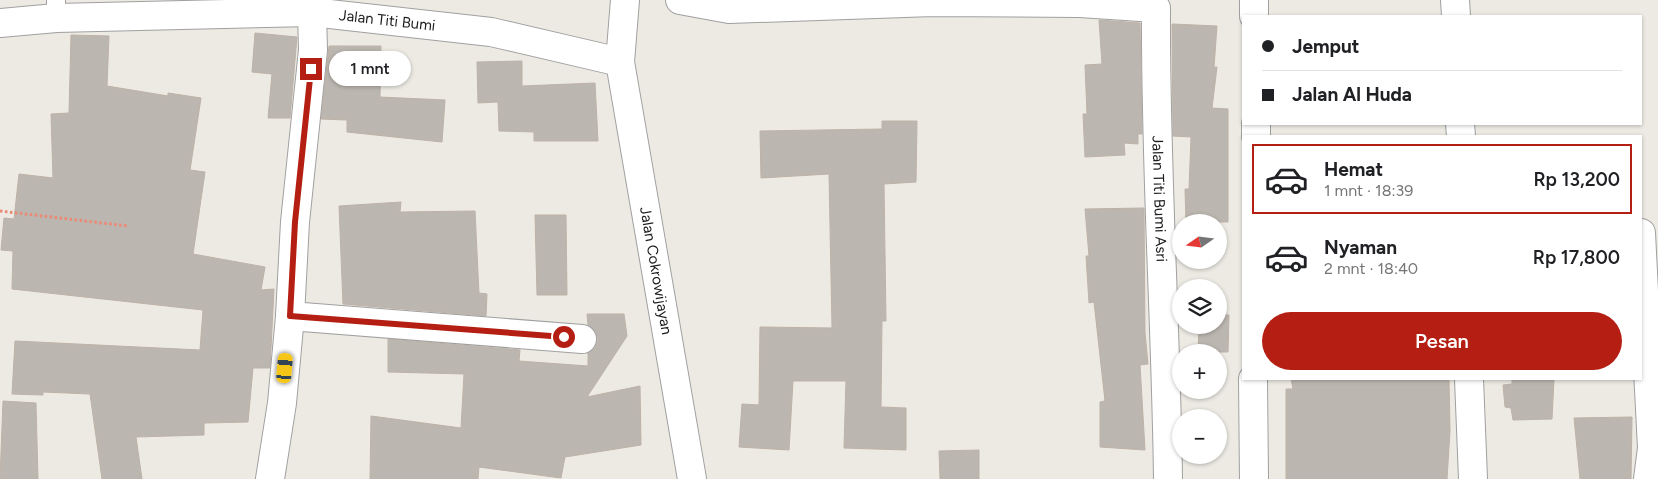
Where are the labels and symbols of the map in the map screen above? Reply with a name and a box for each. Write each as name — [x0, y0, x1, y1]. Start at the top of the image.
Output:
street label: Jalan Titi Bumi — [338, 6, 436, 35]
callout: 1 mnt — [328, 52, 411, 86]
route end — [300, 58, 322, 80]
street label: Jalan Titi Bumi Asri — [1148, 135, 1171, 262]
street label: Jalan Cokrowijayan — [636, 205, 676, 336]
north arrow — [1172, 214, 1228, 269]
route start — [553, 326, 575, 348]
car — [276, 352, 293, 384]

